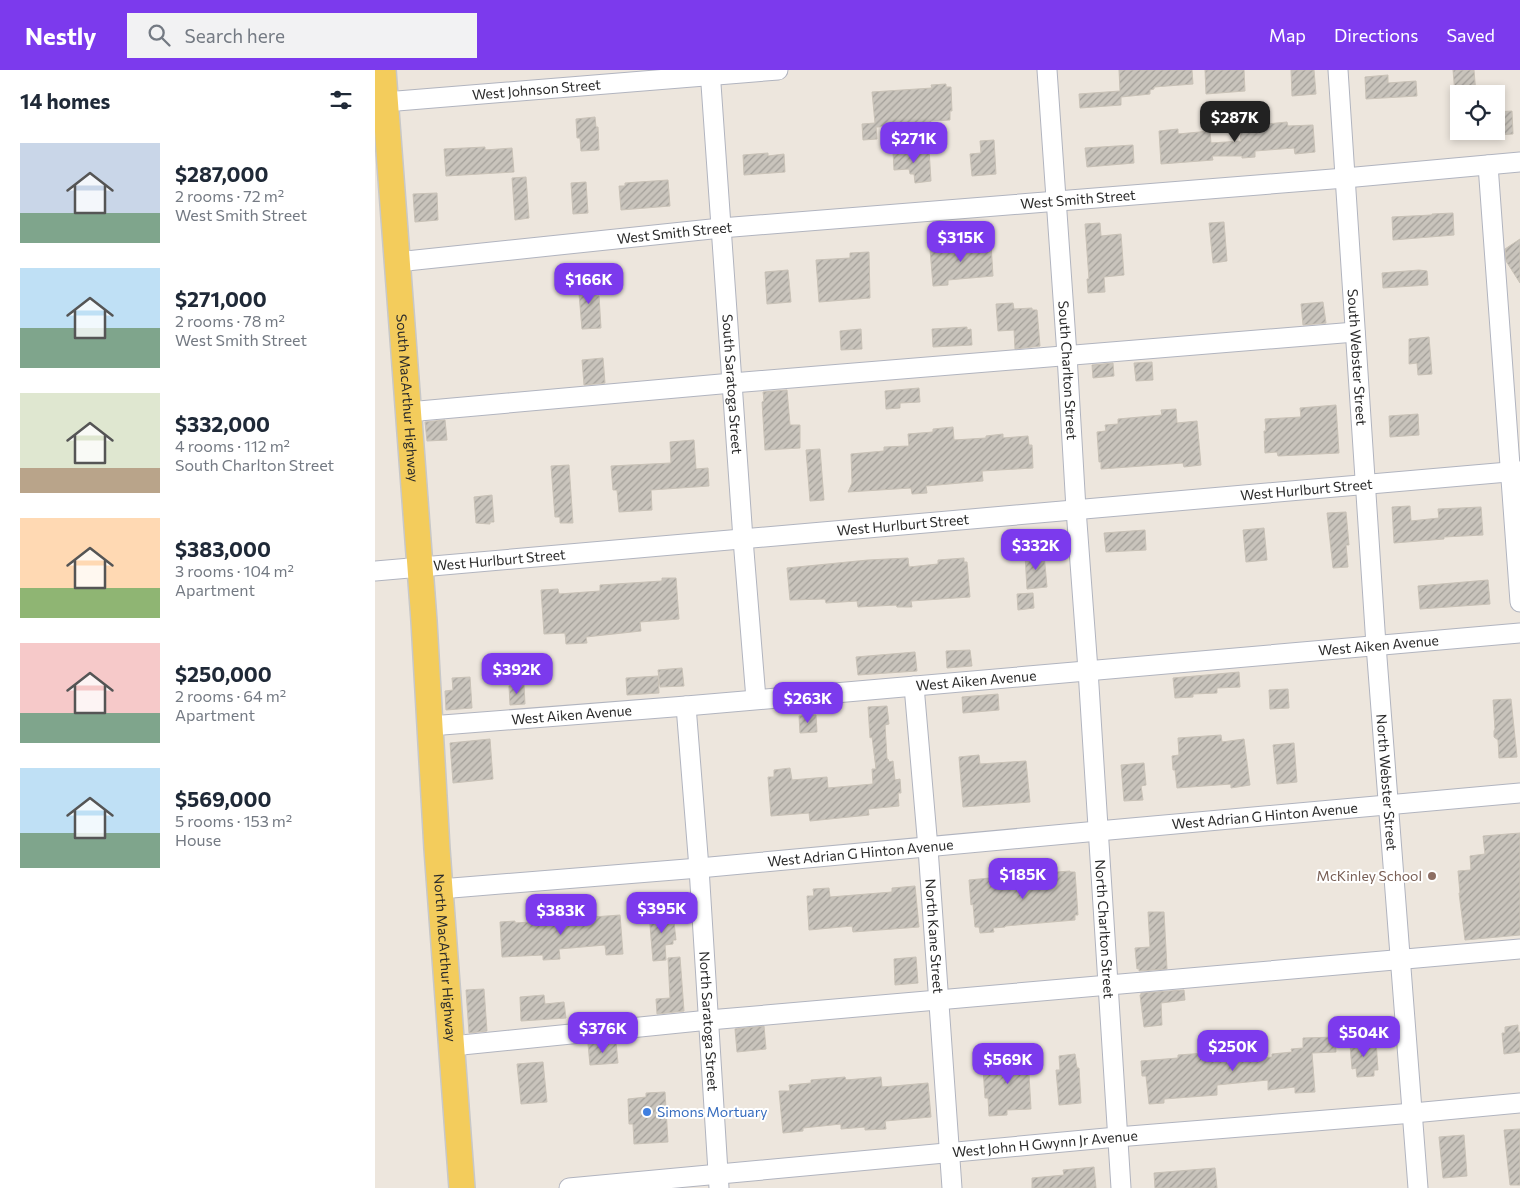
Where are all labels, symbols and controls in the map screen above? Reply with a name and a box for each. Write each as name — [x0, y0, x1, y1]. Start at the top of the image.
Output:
search box — [127, 13, 477, 58]
text: Nestly — [25, 21, 97, 50]
icon: search — [145, 21, 173, 49]
text: Search here — [185, 24, 285, 47]
text: Map — [1269, 24, 1306, 46]
text: Directions — [1334, 24, 1418, 46]
text: Saved — [1446, 24, 1495, 46]
street label: West Johnson Street — [471, 75, 602, 103]
map controls — [1450, 85, 1505, 140]
button: locate — [1450, 85, 1505, 140]
icon: filters — [327, 86, 355, 114]
text: 14 homes — [20, 88, 110, 113]
pin: $287K — [1200, 100, 1270, 143]
text: $287K — [1211, 107, 1259, 126]
pin: $271K — [879, 122, 949, 164]
text: $271K — [891, 128, 937, 147]
text: $287,000 — [175, 161, 268, 186]
icon: home — [60, 163, 120, 223]
text: 2 rooms · 72 m² — [175, 186, 284, 205]
street label: West Smith Street — [1020, 186, 1137, 212]
text: West Smith Street — [175, 205, 307, 224]
street label: West Smith Street — [616, 218, 733, 247]
pin: $315K — [926, 220, 996, 263]
text: $315K — [938, 227, 984, 246]
pin: $166K — [554, 262, 624, 305]
text: $166K — [565, 269, 613, 288]
text: $271,000 — [175, 286, 267, 311]
icon: home — [60, 288, 120, 348]
street label: South Webster Street — [1344, 288, 1371, 427]
street label: South Charlton Street — [1055, 300, 1081, 441]
text: 2 rooms · 78 m² — [175, 311, 285, 330]
street label: South MacArthur Highway — [393, 313, 423, 483]
street label: South Saratoga Street — [719, 314, 746, 455]
text: West Smith Street — [175, 330, 307, 349]
text: $332,000 — [175, 411, 270, 436]
icon: home — [60, 413, 120, 473]
text: 4 rooms · 112 m² — [175, 436, 290, 455]
text: South Charlton Street — [175, 455, 334, 474]
street label: West Hurlburt Street — [1240, 475, 1374, 503]
street label: West Hurlburt Street — [836, 510, 970, 539]
pin: $332K — [1001, 528, 1071, 571]
text: $332K — [1012, 535, 1060, 554]
text: $383,000 — [175, 536, 271, 561]
icon: home — [60, 538, 120, 598]
street label: West Hurlburt Street — [433, 545, 567, 574]
text: 3 rooms · 104 m² — [175, 561, 294, 580]
text: Apartment — [175, 580, 255, 599]
street label: West Aiken Avenue — [1318, 631, 1439, 659]
pin: $392K — [482, 652, 552, 695]
text: $392K — [493, 659, 541, 678]
text: $250,000 — [175, 661, 272, 686]
icon: home — [60, 663, 120, 723]
street label: West Aiken Avenue — [915, 666, 1037, 694]
pin: $263K — [773, 682, 843, 724]
text: 2 rooms · 64 m² — [175, 686, 286, 705]
text: $263K — [784, 688, 832, 707]
street label: West Aiken Avenue — [511, 701, 632, 728]
text: Apartment — [175, 705, 255, 724]
street label: North Webster Street — [1373, 713, 1401, 852]
text: $569,000 — [175, 786, 271, 811]
icon: home — [60, 788, 120, 848]
street label: West Adrian G Hinton Avenue — [1171, 799, 1358, 832]
text: 5 rooms · 153 m² — [175, 811, 292, 830]
text: House — [175, 830, 221, 849]
street label: West Adrian G Hinton Avenue — [767, 835, 954, 870]
pin: $185K — [988, 858, 1058, 900]
street label: North Charlton Street — [1092, 859, 1118, 999]
text: $185K — [1000, 864, 1046, 883]
place label: McKinley School — [1317, 867, 1422, 884]
marker: McKinley School — [1426, 870, 1438, 882]
street label: North MacArthur Highway — [431, 873, 460, 1043]
street label: North Kane Street — [922, 878, 947, 995]
pin: $395K — [627, 892, 697, 934]
pin: $383K — [526, 894, 596, 936]
text: $395K — [638, 898, 686, 917]
text: $383K — [537, 900, 585, 919]
street label: North Saratoga Street — [696, 951, 722, 1092]
pin: $376K — [568, 1012, 638, 1054]
pin: $504K — [1329, 1016, 1399, 1058]
text: $376K — [579, 1018, 627, 1037]
text: $504K — [1339, 1022, 1389, 1041]
pin: $250K — [1198, 1030, 1268, 1072]
text: $250K — [1208, 1036, 1258, 1055]
pin: $569K — [973, 1042, 1043, 1085]
text: $569K — [983, 1049, 1033, 1068]
place label: Simons Mortuary — [657, 1103, 768, 1120]
marker: Simons Mortuary — [641, 1106, 653, 1118]
street label: West John H Gwynn Jr Avenue — [951, 1126, 1138, 1160]

